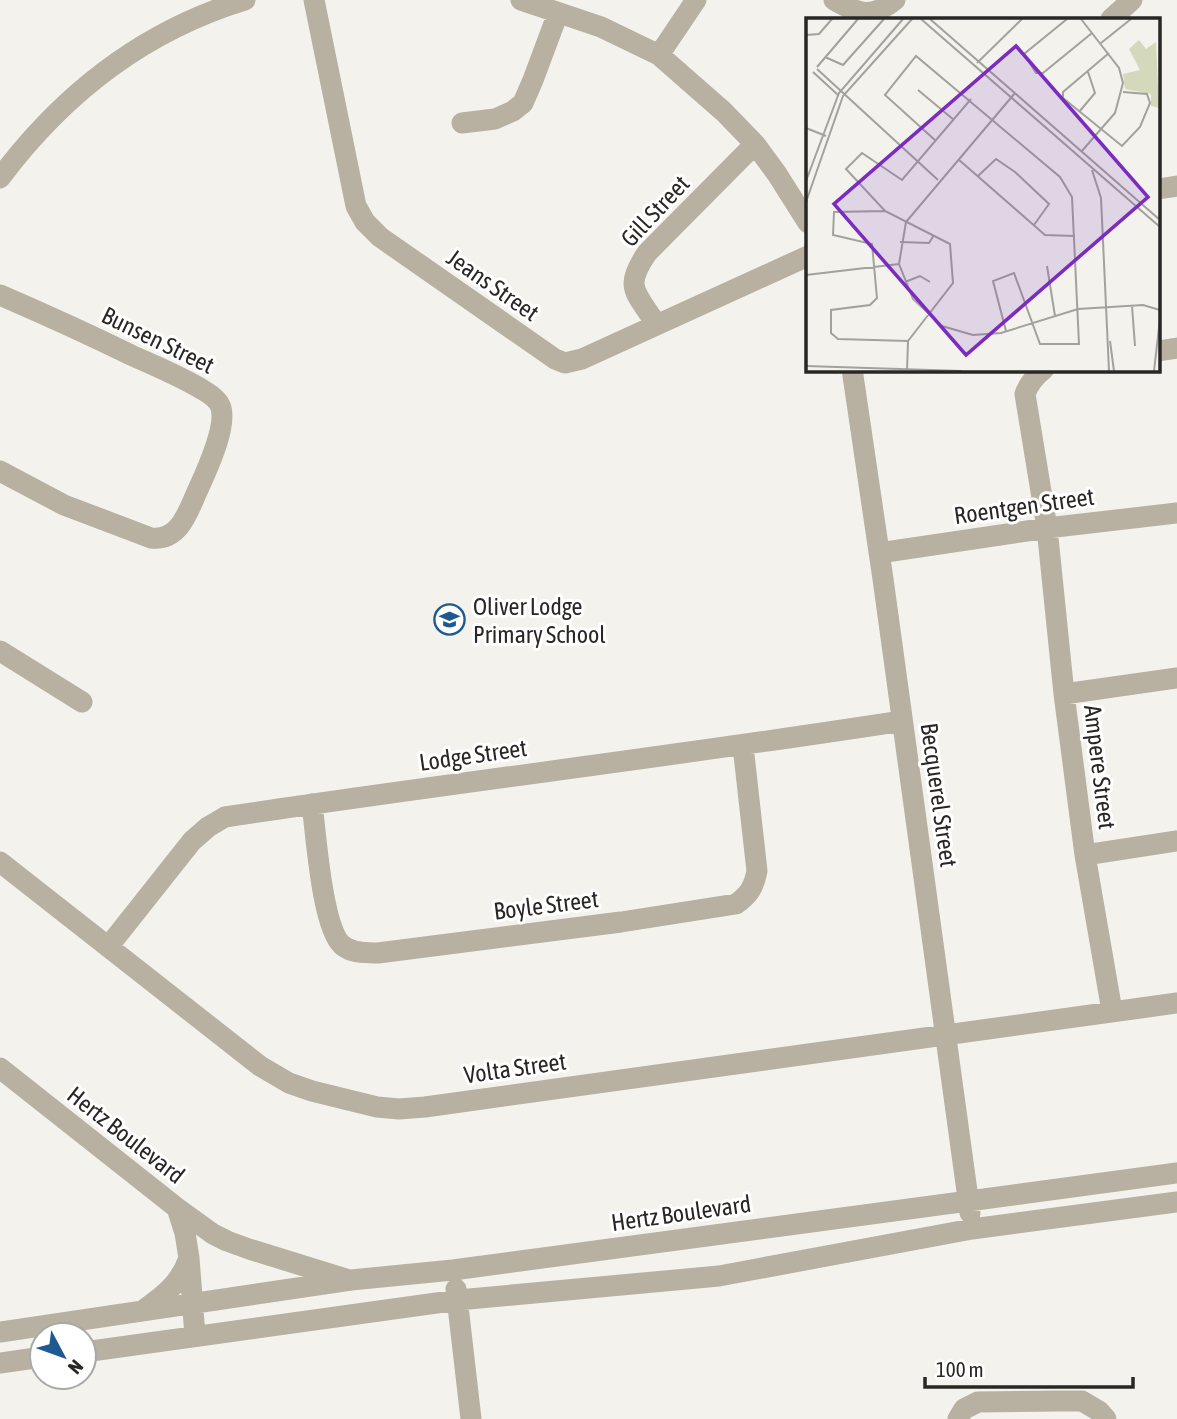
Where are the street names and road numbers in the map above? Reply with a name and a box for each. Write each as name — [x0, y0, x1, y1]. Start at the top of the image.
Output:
street label: Gill Street — [615, 170, 695, 252]
street label: Jeans Street — [442, 244, 544, 326]
street label: Bunsen Street — [97, 301, 219, 379]
street label: Roentgen Street — [952, 483, 1096, 529]
street label: Ampere Street — [1079, 703, 1121, 831]
street label: Becquerel Street — [916, 721, 962, 869]
street label: Lodge Street — [417, 734, 529, 776]
street label: Boyle Street — [492, 885, 600, 925]
street label: Volta Street — [462, 1047, 568, 1089]
street label: Hertz Boulevard — [62, 1081, 190, 1189]
street label: Hertz Boulevard — [609, 1190, 753, 1236]

